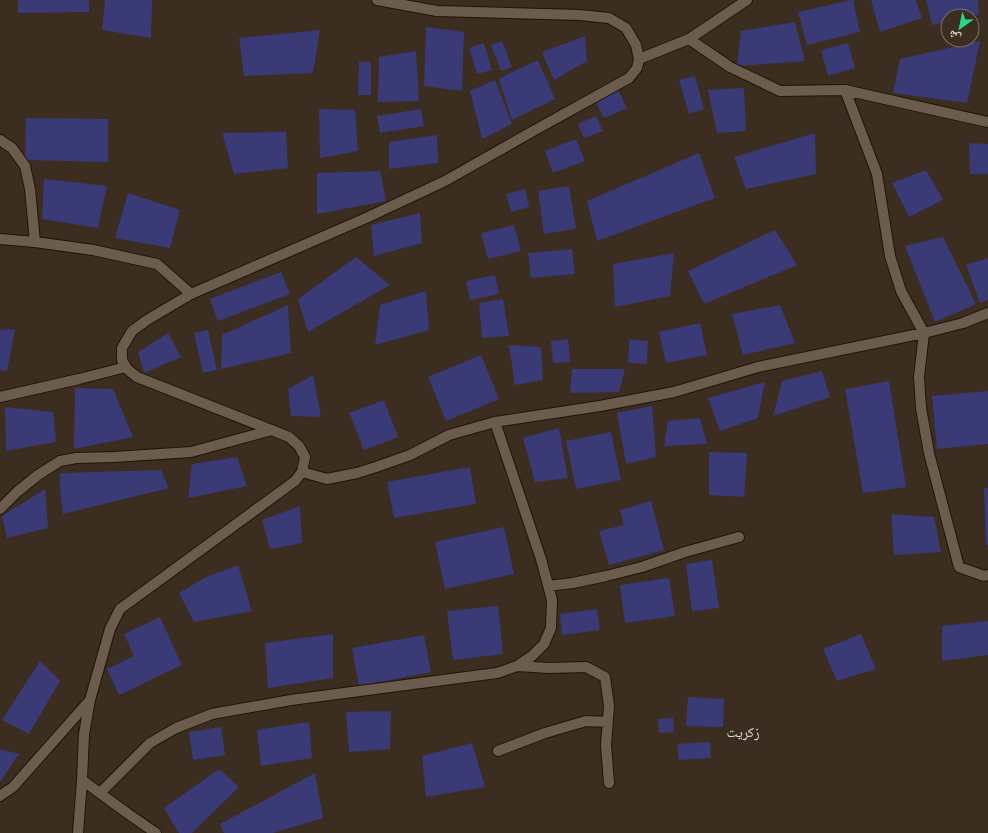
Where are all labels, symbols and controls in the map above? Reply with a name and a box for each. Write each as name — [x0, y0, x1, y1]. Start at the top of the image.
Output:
north arrow — [940, 8, 980, 48]
text: ش — [946, 26, 964, 45]
district label: زكريت — [726, 725, 760, 742]

